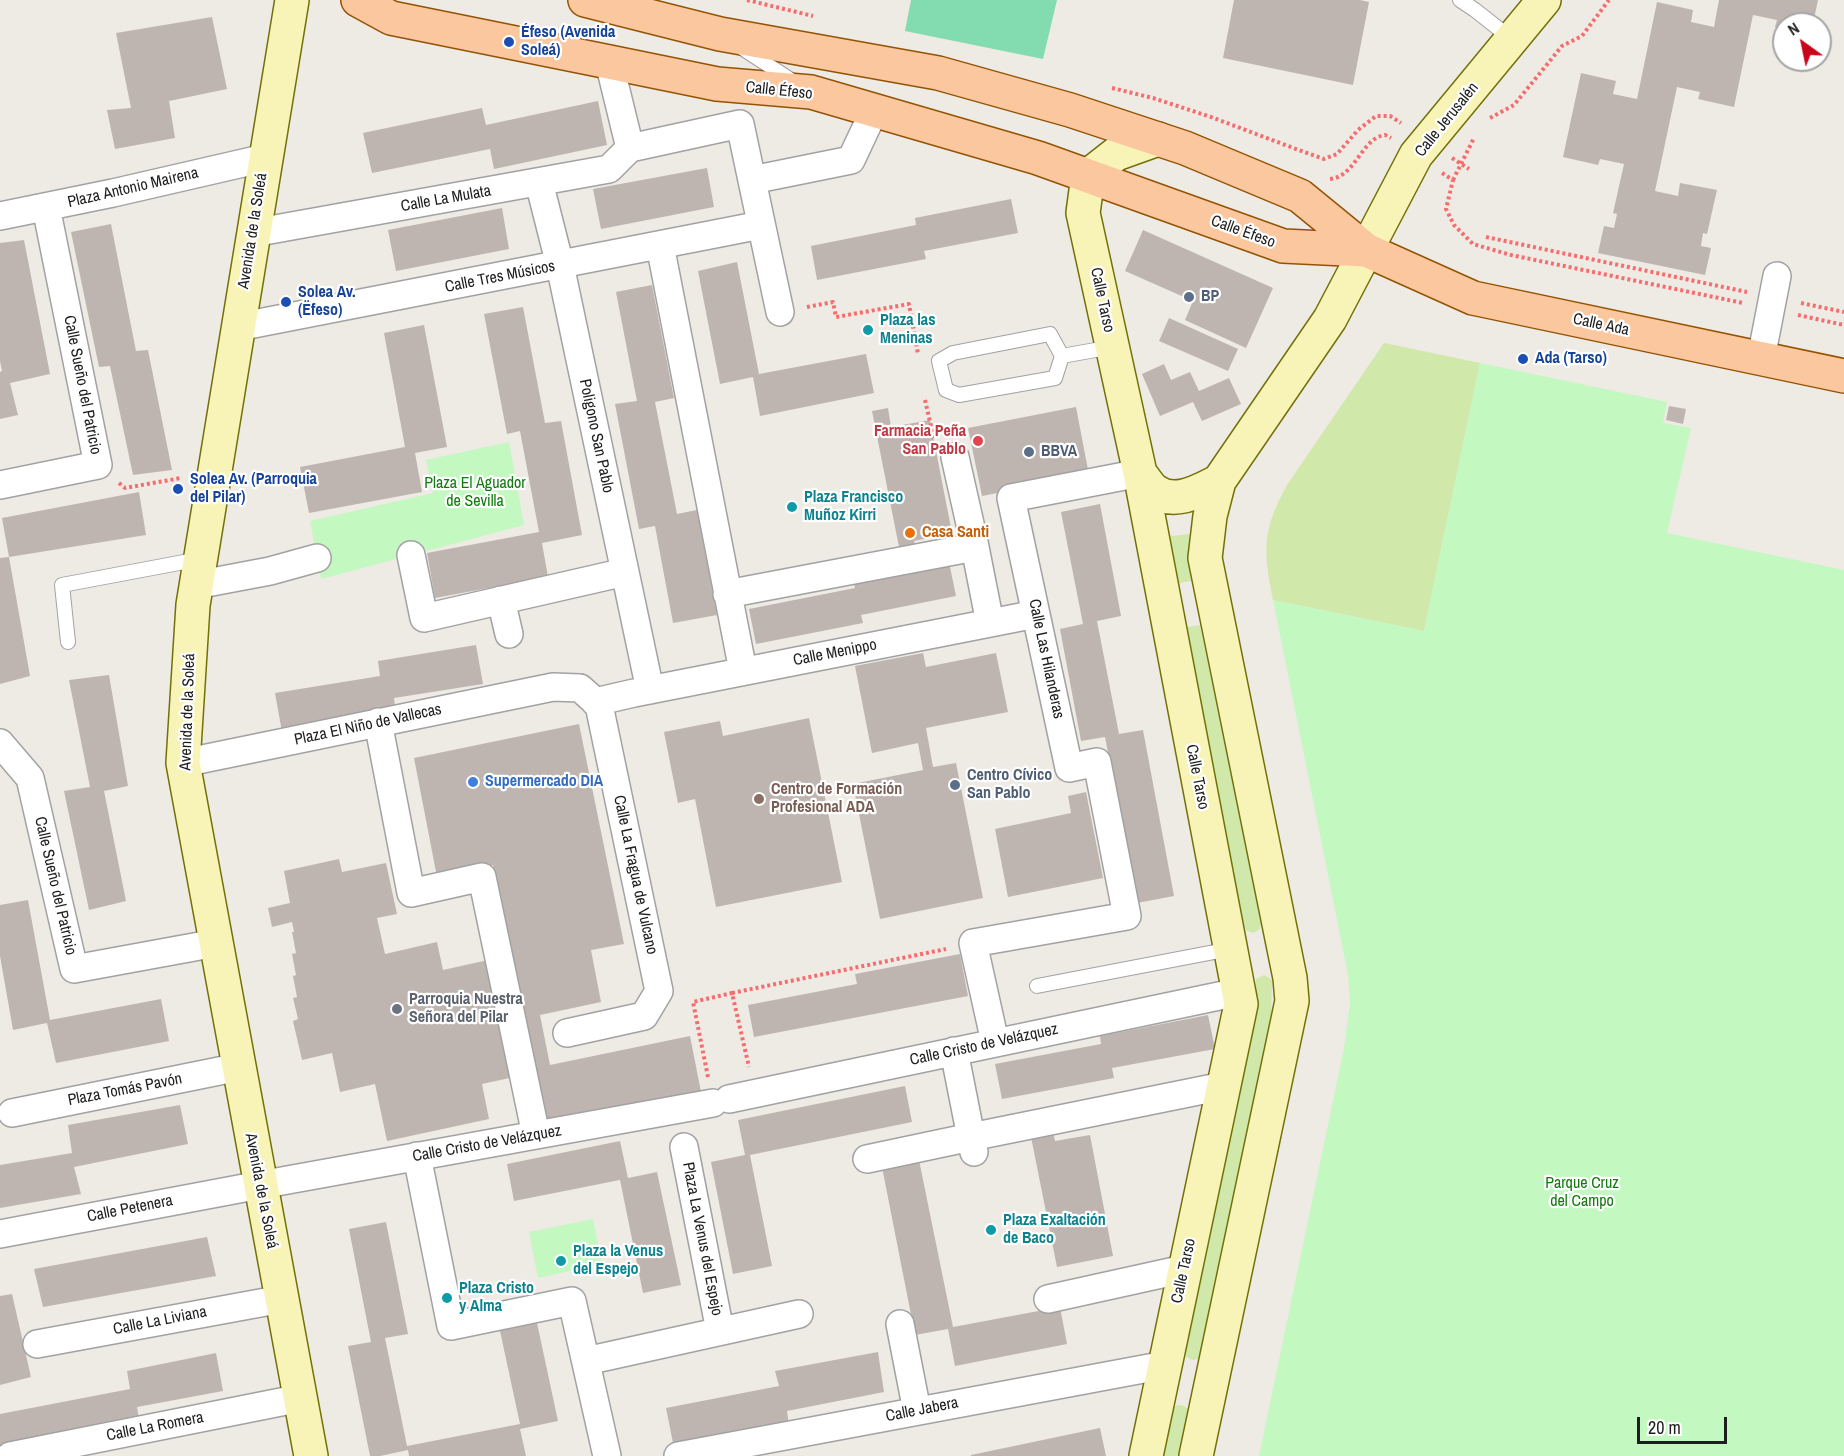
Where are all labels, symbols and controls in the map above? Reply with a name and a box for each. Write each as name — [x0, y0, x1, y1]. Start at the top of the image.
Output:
north arrow — [1772, 12, 1832, 72]
text: N — [1783, 17, 1803, 40]
place label: Éfeso (Avenida Soleá) — [521, 23, 615, 61]
marker: Éfeso (Avenida Soleá) — [502, 35, 516, 49]
street label: Calle Éfeso — [745, 78, 813, 104]
street label: Calle Jerusalén — [1411, 79, 1483, 161]
street label: Plaza Antonio Mairena — [66, 164, 200, 212]
street label: Avenida de la Soleá — [234, 172, 272, 290]
street label: Calle La Mulata — [399, 182, 493, 216]
street label: Calle Éfeso — [1208, 212, 1278, 252]
street label: Calle Tres Músicos — [443, 257, 557, 297]
street label: Calle Tarso — [1086, 266, 1118, 334]
place label: Solea Av. (Ëfeso) — [298, 283, 356, 321]
place label: BP — [1201, 287, 1219, 307]
marker: BP — [1182, 290, 1196, 304]
marker: Solea Av. (Ëfeso) — [279, 295, 293, 309]
street label: Calle Ada — [1571, 310, 1631, 340]
place label: Plaza las Meninas — [880, 311, 935, 349]
street label: Calle Sueño del Patricio — [59, 314, 105, 456]
marker: Plaza las Meninas — [861, 323, 875, 337]
place label: Ada (Tarso) — [1535, 349, 1607, 369]
marker: Ada (Tarso) — [1516, 352, 1530, 366]
street label: Poligono San Pablo — [575, 377, 617, 495]
place label: Farmacia Peña San Pablo — [874, 422, 966, 460]
marker: Farmacia Peña San Pablo — [971, 434, 985, 448]
place label: BBVA — [1041, 442, 1077, 462]
marker: BBVA — [1022, 445, 1036, 459]
place label: Solea Av. (Parroquia del Pilar) — [190, 470, 317, 508]
park label: Plaza El Aguador de Sevilla — [424, 474, 526, 512]
marker: Solea Av. (Parroquia del Pilar) — [171, 482, 185, 496]
place label: Plaza Francisco Muñoz Kirri — [804, 488, 903, 526]
marker: Plaza Francisco Muñoz Kirri — [785, 500, 799, 514]
place label: Casa Santi — [922, 523, 989, 543]
marker: Casa Santi — [903, 526, 917, 540]
street label: Calle Las Hilanderas — [1024, 597, 1068, 721]
street label: Calle Menippo — [792, 636, 878, 670]
street label: Avenida de la Soleá — [176, 653, 200, 771]
street label: Plaza El Niño de Vallecas — [293, 700, 443, 750]
street label: Calle Tarso — [1181, 743, 1213, 811]
place label: Centro Cívico San Pablo — [967, 766, 1052, 804]
place label: Supermercado DIA — [485, 772, 603, 792]
marker: Supermercado DIA — [466, 775, 480, 789]
marker: Centro Cívico San Pablo — [948, 778, 962, 792]
place label: Centro de Formación Profesional ADA — [771, 780, 902, 818]
marker: Centro de Formación Profesional ADA — [752, 792, 766, 806]
street label: Calle La Fragua de Vulcano — [609, 794, 661, 956]
street label: Calle Sueño del Patricio — [30, 815, 80, 957]
place label: Parroquia Nuestra Señora del Pilar — [409, 990, 523, 1028]
marker: Parroquia Nuestra Señora del Pilar — [390, 1002, 404, 1016]
street label: Calle Cristo de Velázquez — [908, 1020, 1060, 1070]
street label: Plaza Tomás Pavón — [66, 1070, 184, 1110]
street label: Calle Cristo de Velázquez — [411, 1121, 563, 1167]
street label: Avenida de la Soleá — [240, 1132, 282, 1250]
street label: Plaza La Venus del Espejo — [678, 1161, 726, 1317]
park label: Parque Cruz del Campo — [1545, 1174, 1619, 1212]
street label: Calle Petenera — [86, 1191, 174, 1227]
place label: Plaza Exaltación de Baco — [1003, 1211, 1106, 1249]
marker: Plaza Exaltación de Baco — [984, 1223, 998, 1237]
street label: Calle Tarso — [1168, 1237, 1200, 1305]
place label: Plaza la Venus del Espejo — [573, 1242, 663, 1280]
marker: Plaza la Venus del Espejo — [554, 1254, 568, 1268]
place label: Plaza Cristo y Alma — [459, 1279, 534, 1317]
marker: Plaza Cristo y Alma — [440, 1291, 454, 1305]
street label: Calle La Liviana — [112, 1303, 208, 1339]
street label: Calle Jabera — [884, 1394, 960, 1426]
scale bar — [1640, 1405, 1730, 1443]
street label: Calle La Romera — [105, 1408, 205, 1446]
text: 20 m — [1648, 1415, 1681, 1440]

